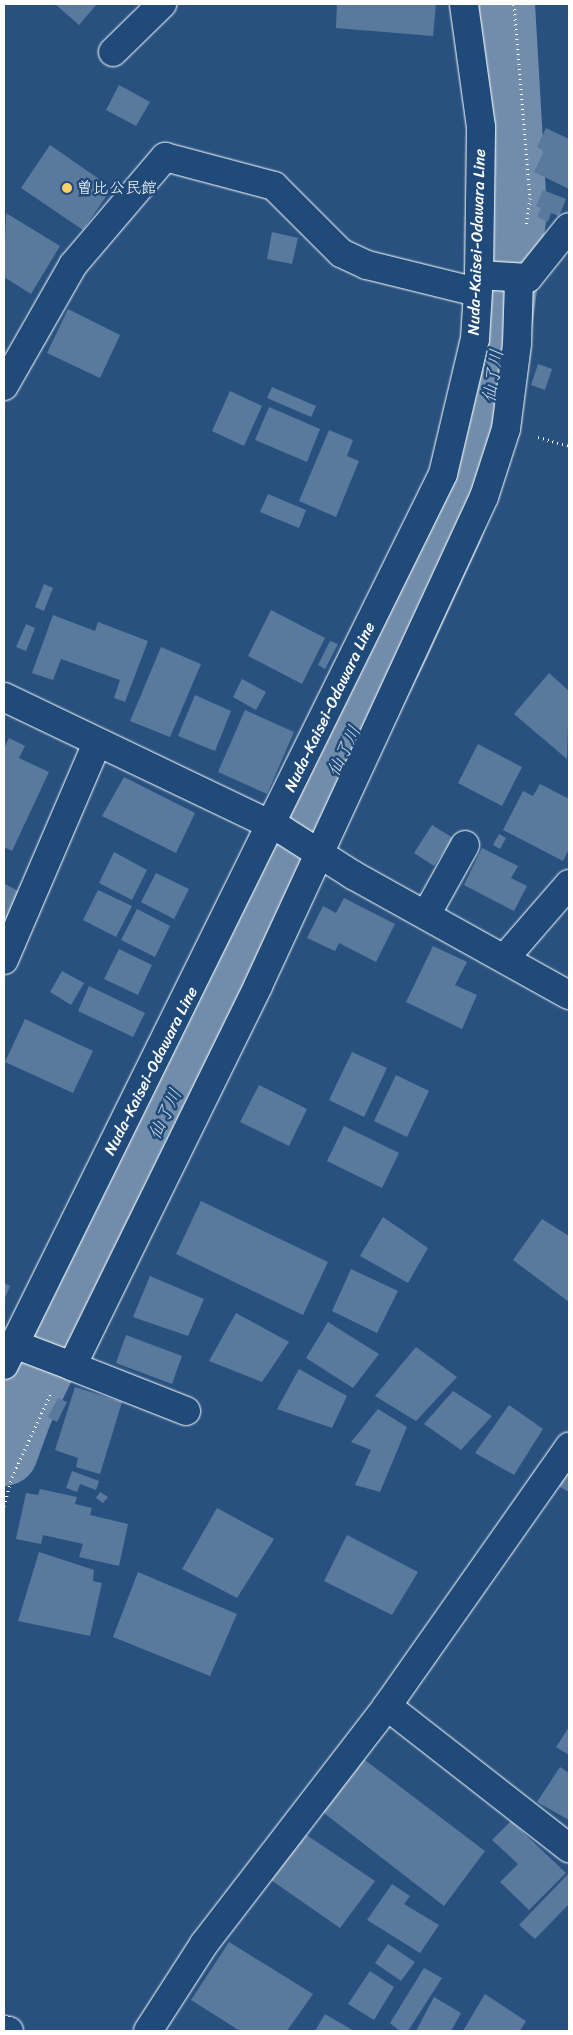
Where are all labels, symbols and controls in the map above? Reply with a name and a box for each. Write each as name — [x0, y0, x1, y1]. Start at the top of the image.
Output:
street label: Nuda-Kaisei-Odawara Line — [464, 148, 490, 336]
place label: 曽比公民館 — [77, 178, 157, 198]
marker: 曽比公民館 — [61, 182, 73, 194]
water label: 仙了川 — [478, 348, 508, 404]
street label: Nuda-Kaisei-Odawara Line — [280, 619, 380, 795]
water label: 仙了川 — [322, 722, 366, 780]
street label: Nuda-Kaisei-Odawara Line — [100, 984, 202, 1158]
water label: 仙了川 — [143, 1085, 187, 1143]

